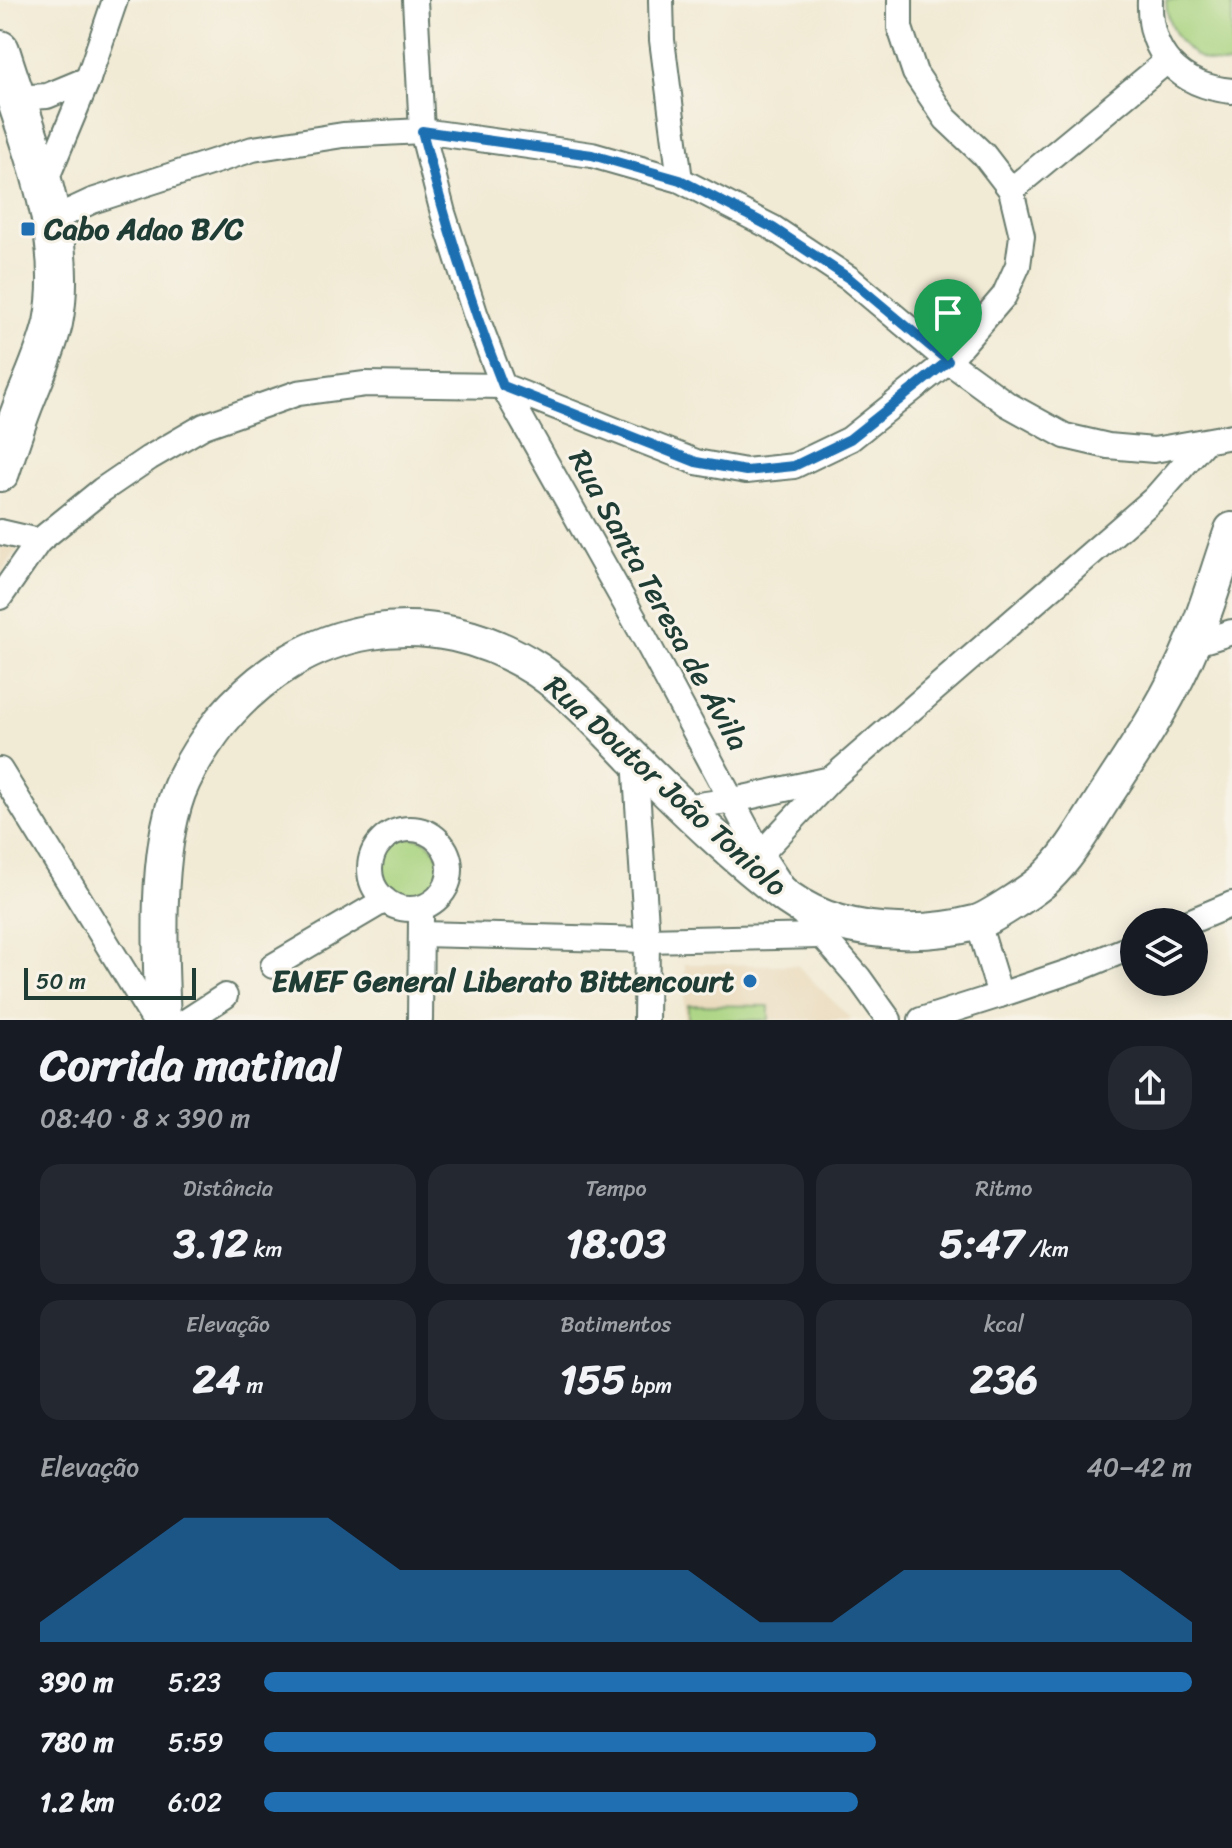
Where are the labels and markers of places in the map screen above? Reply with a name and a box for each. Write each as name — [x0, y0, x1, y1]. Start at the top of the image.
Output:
place label: Cabo Adao B/C — [43, 202, 244, 256]
marker: Cabo Adao B/C — [19, 220, 37, 238]
pin — [914, 279, 982, 361]
place label: EMEF General Liberato Bittencourt — [272, 954, 734, 1008]
marker: EMEF General Liberato Bittencourt — [741, 972, 759, 990]

